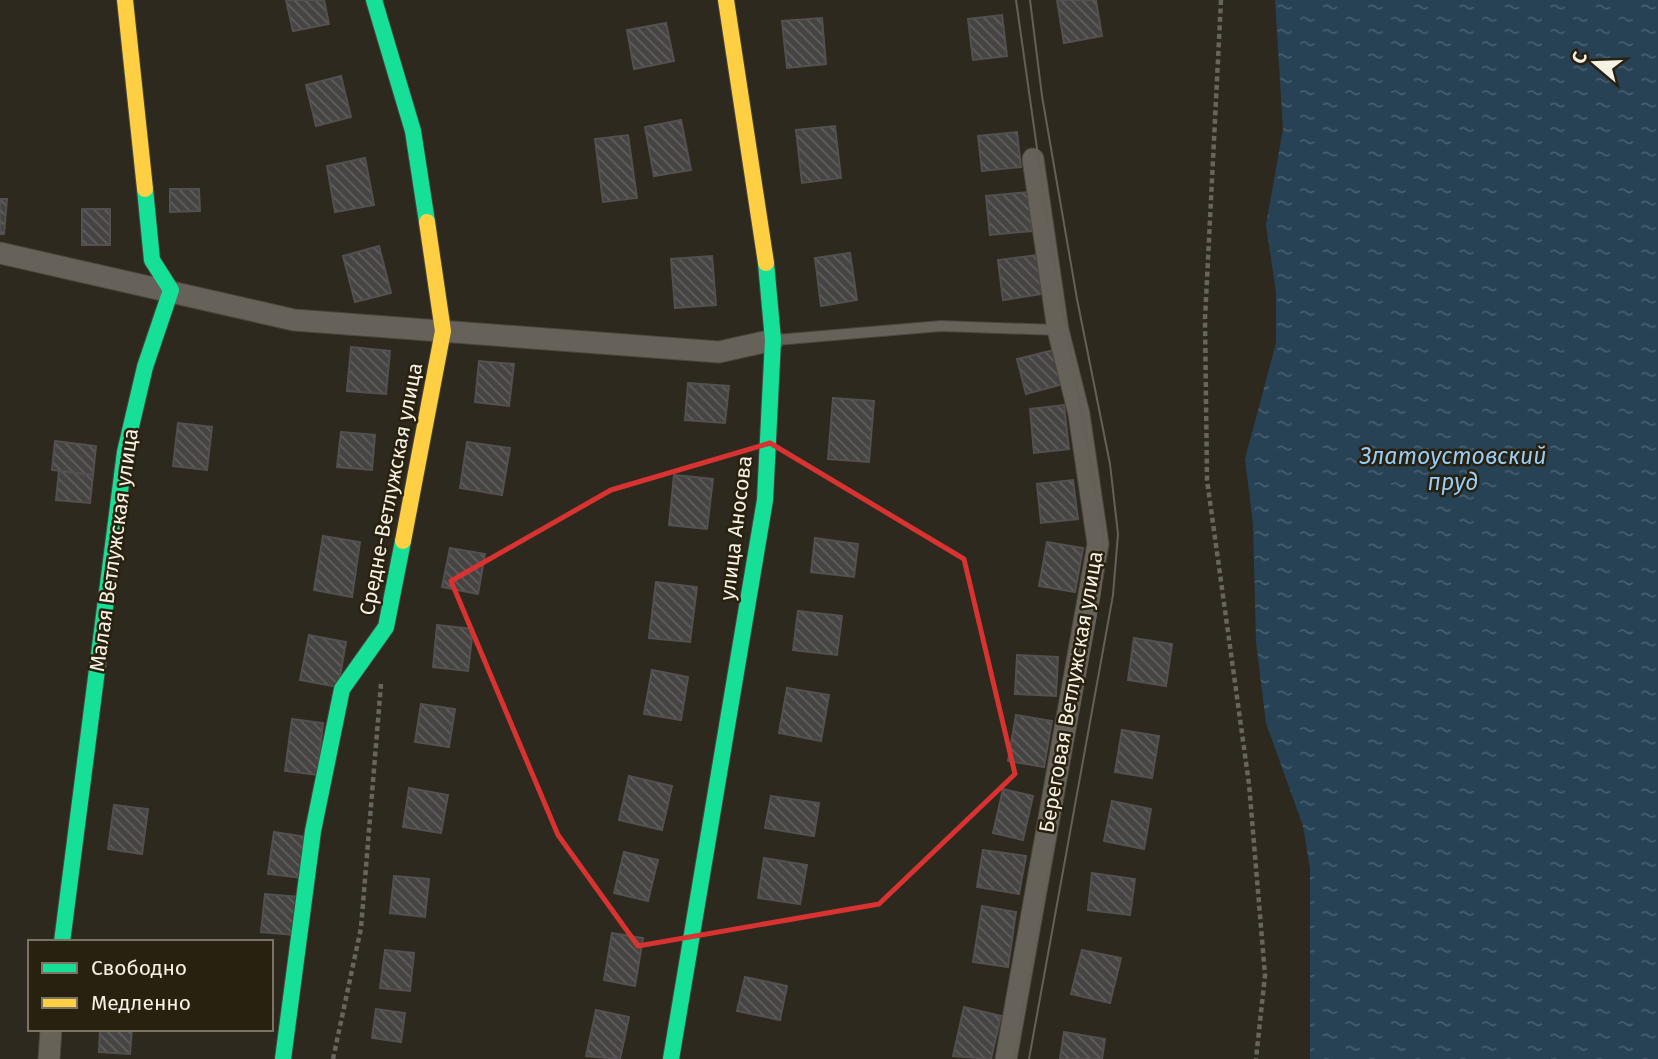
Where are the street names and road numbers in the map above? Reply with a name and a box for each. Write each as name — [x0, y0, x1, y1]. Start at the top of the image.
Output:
street label: Средне-Ветлужская улица — [354, 361, 428, 617]
street label: Малая Ветлужская улица — [84, 427, 144, 673]
street label: улица Аносова — [714, 454, 758, 602]
street label: Береговая Ветлужская улица — [1033, 549, 1109, 835]

